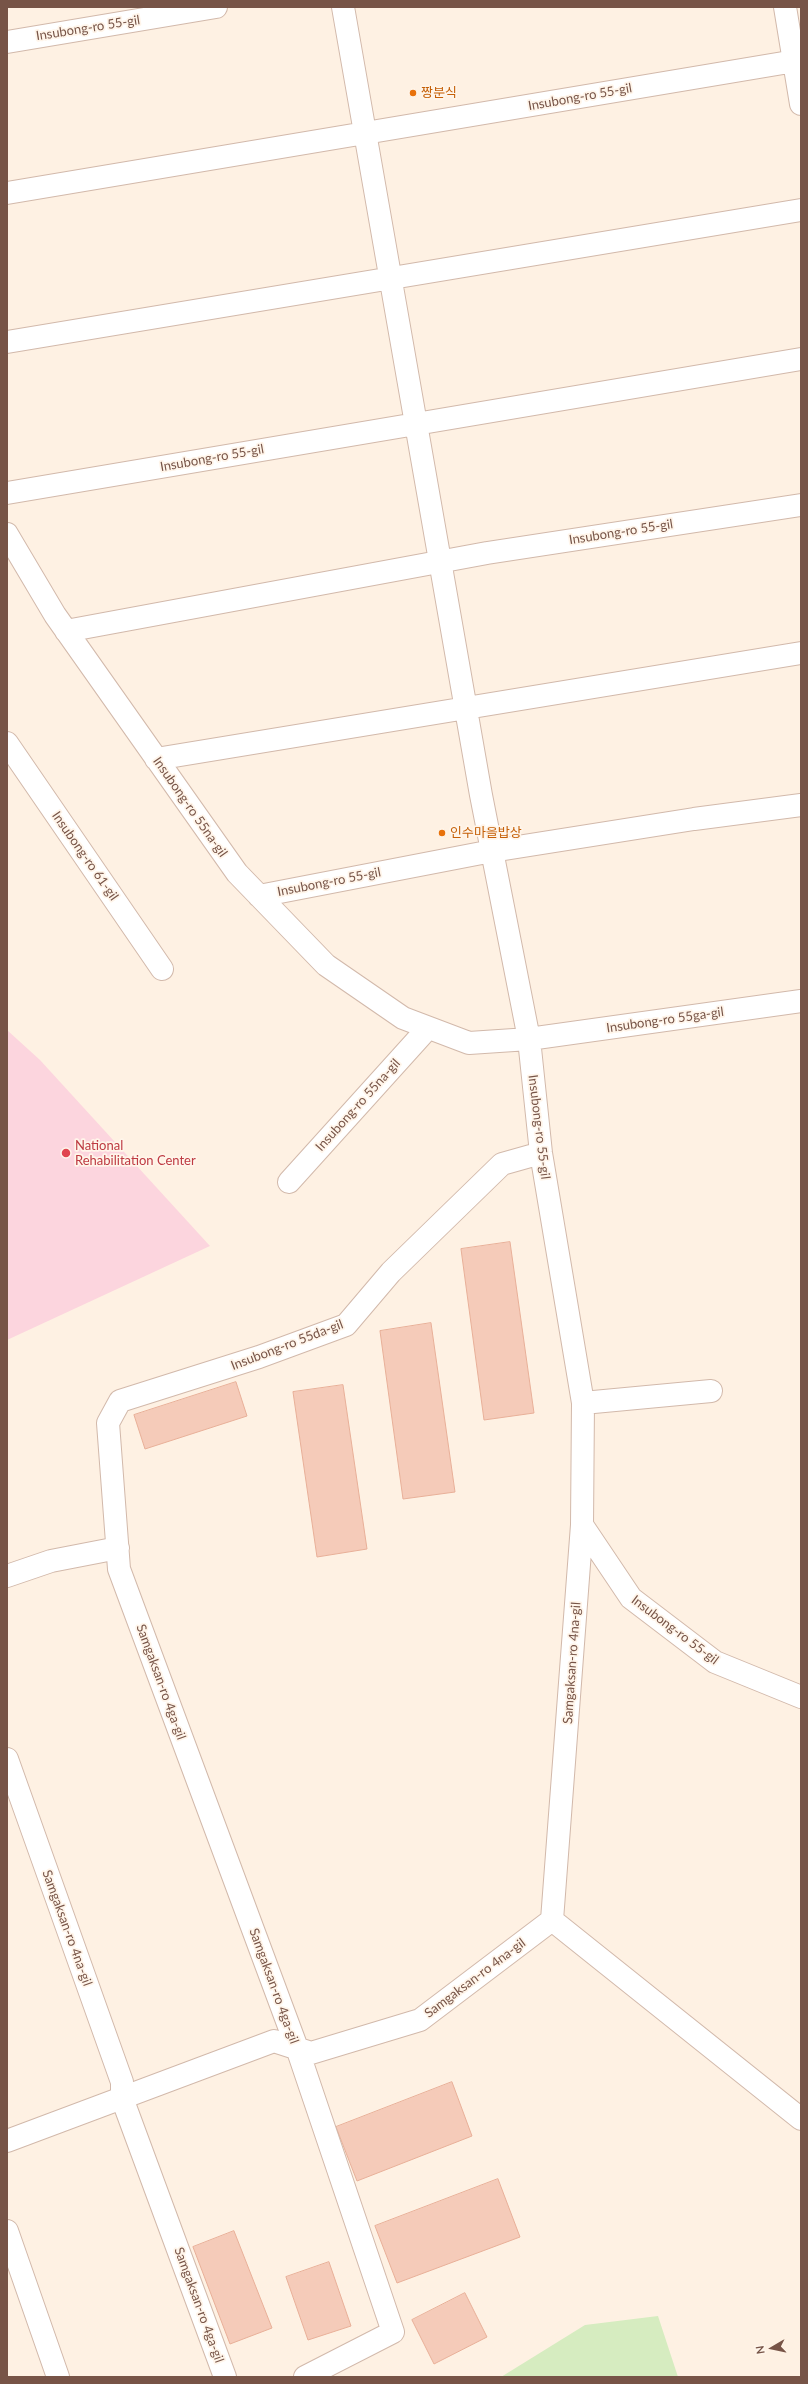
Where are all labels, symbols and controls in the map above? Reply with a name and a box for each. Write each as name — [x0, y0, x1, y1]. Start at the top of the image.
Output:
street label: Insubong-ro 55-gil — [35, 12, 141, 44]
street label: Insubong-ro 55-gil — [527, 80, 633, 114]
place label: 짱분식 — [421, 85, 457, 101]
marker: 짱분식 — [408, 88, 418, 98]
street label: Insubong-ro 55-gil — [159, 441, 265, 475]
street label: Insubong-ro 55-gil — [568, 516, 674, 548]
street label: Insubong-ro 55na-gil — [150, 754, 230, 860]
street label: Insubong-ro 61-gil — [48, 808, 122, 904]
place label: 인수마을밥상 — [450, 825, 522, 841]
marker: 인수마을밥상 — [437, 828, 447, 838]
street label: Insubong-ro 55-gil — [276, 864, 382, 900]
street label: Insubong-ro 55ga-gil — [605, 1004, 725, 1036]
street label: Insubong-ro 55na-gil — [312, 1056, 404, 1154]
street label: Insubong-ro 55-gil — [525, 1074, 553, 1180]
place label: National Rehabilitation Center — [75, 1138, 196, 1169]
marker: National Rehabilitation Center — [60, 1147, 72, 1159]
street label: Insubong-ro 55da-gil — [229, 1316, 345, 1374]
street label: Insubong-ro 55-gil — [628, 1592, 722, 1668]
street label: Samgaksan-ro 4na-gil — [560, 1601, 584, 1725]
street label: Samgaksan-ro 4ga-gil — [133, 1622, 189, 1742]
street label: Samgaksan-ro 4na-gil — [39, 1868, 95, 1988]
street label: Samgaksan-ro 4ga-gil — [246, 1926, 302, 2046]
street label: Samgaksan-ro 4na-gil — [421, 1935, 529, 2021]
street label: Samgaksan-ro 4ga-gil — [171, 2245, 227, 2365]
north arrow — [752, 2328, 792, 2368]
text: N — [753, 2345, 767, 2355]

